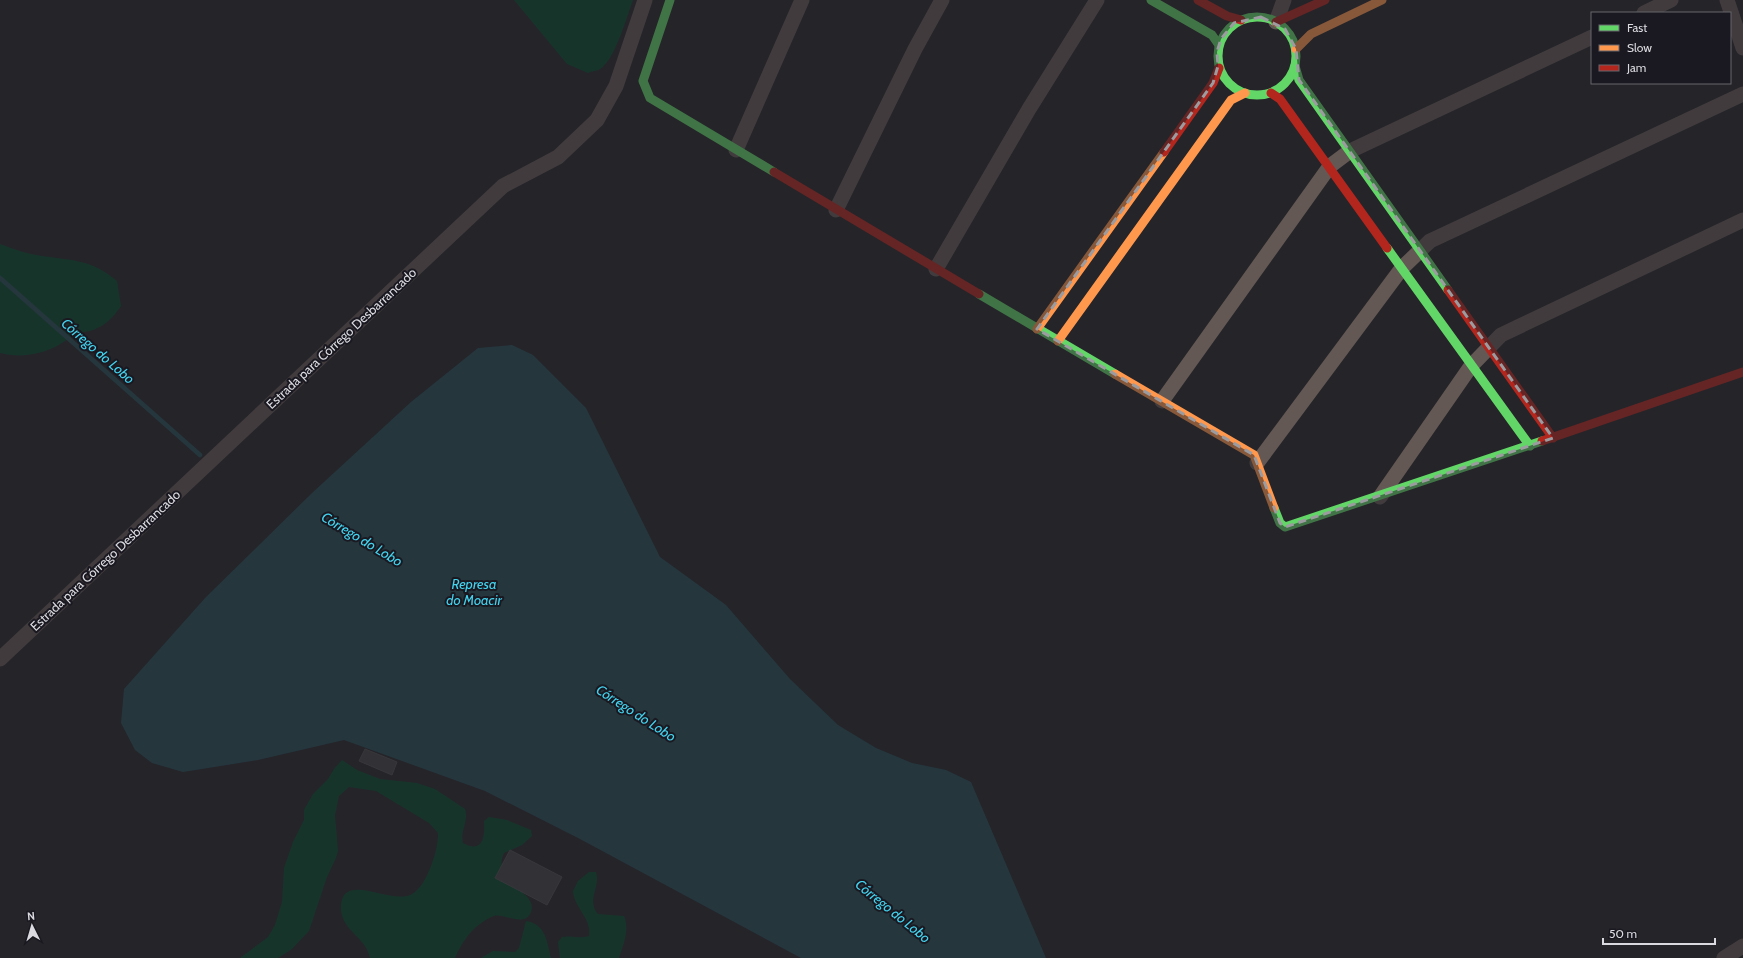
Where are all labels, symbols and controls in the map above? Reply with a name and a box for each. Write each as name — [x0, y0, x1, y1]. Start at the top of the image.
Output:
legend — [1591, 12, 1731, 84]
text: Fast — [1627, 20, 1647, 35]
text: Slow — [1627, 40, 1652, 55]
text: Jam — [1626, 60, 1646, 75]
street label: Estrada para Córrego Desbarrancado — [263, 264, 419, 412]
water label: Córrego do Lobo — [58, 314, 138, 388]
street label: Estrada para Córrego Desbarrancado — [27, 486, 183, 634]
water label: Córrego do Lobo — [318, 508, 406, 570]
water label: Represa do Moacir — [446, 575, 502, 609]
water label: Córrego do Lobo — [593, 681, 679, 745]
water label: Córrego do Lobo — [852, 875, 934, 947]
north arrow — [12, 906, 52, 946]
text: N — [27, 909, 36, 923]
scale bar — [1603, 920, 1715, 946]
text: 50 m — [1609, 926, 1637, 941]

